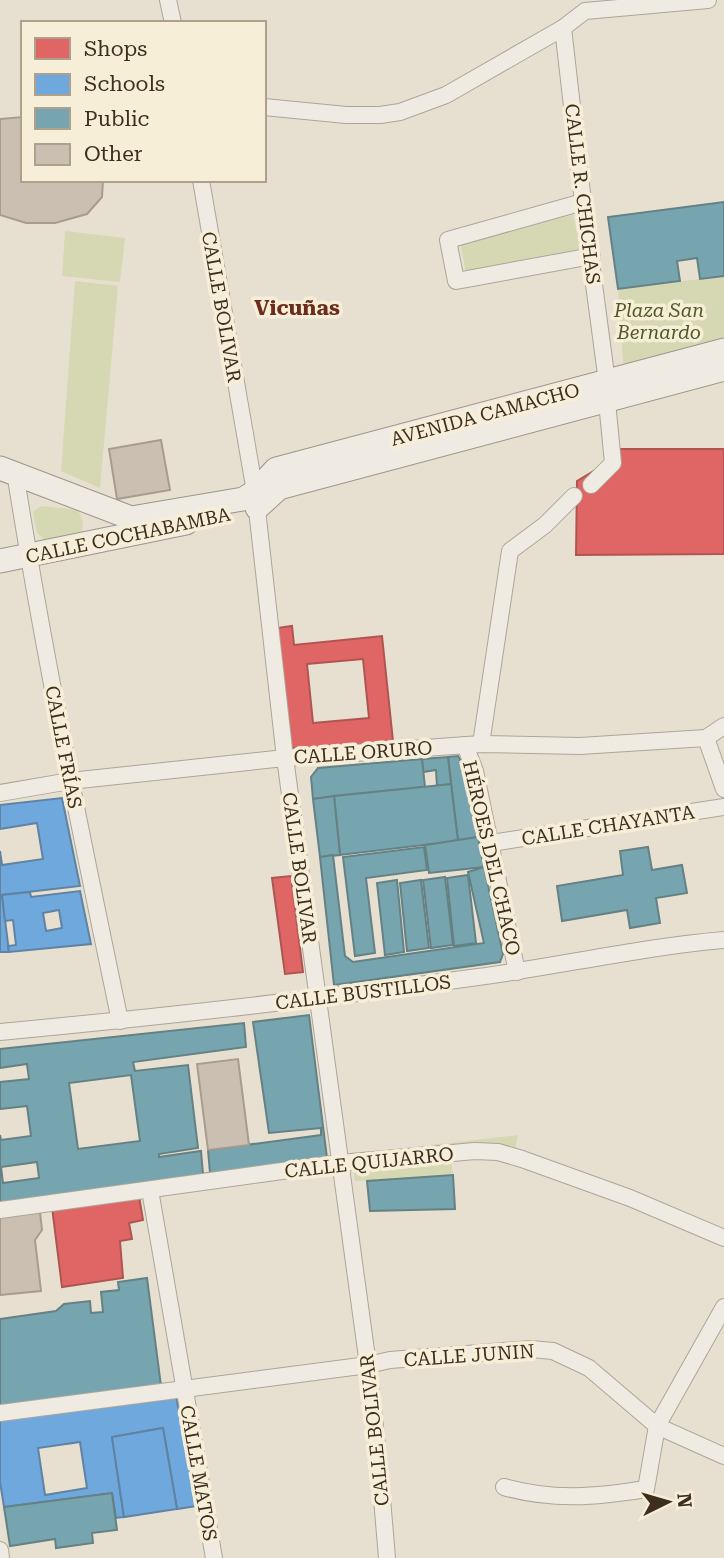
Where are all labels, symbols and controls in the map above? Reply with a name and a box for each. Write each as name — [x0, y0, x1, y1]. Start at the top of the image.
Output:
legend — [21, 21, 266, 182]
text: Shops — [84, 37, 147, 61]
text: Schools — [84, 72, 165, 96]
street label: CALLE R. CHICHAS — [560, 102, 605, 286]
text: Public — [84, 107, 150, 131]
text: Other — [84, 142, 143, 166]
street label: CALLE BOLIVAR — [197, 230, 246, 384]
district label: Vicuñas — [254, 296, 340, 320]
park label: Plaza San Bernardo — [613, 299, 704, 344]
street label: AVENIDA CAMACHO — [388, 378, 582, 451]
street label: CALLE COCHABAMBA — [24, 502, 233, 568]
street label: CALLE FRÍAS — [40, 684, 87, 810]
street label: CALLE ORURO — [293, 736, 433, 769]
street label: HÉROES DEL CHACO — [458, 758, 525, 958]
street label: CALLE BOLIVAR — [277, 791, 322, 945]
street label: CALLE CHAYANTA — [520, 800, 697, 851]
street label: CALLE BUSTILLOS — [274, 970, 452, 1015]
street label: CALLE QUIJARRO — [283, 1142, 455, 1183]
street label: CALLE JUNIN — [403, 1339, 535, 1372]
street label: CALLE BOLIVAR — [355, 1353, 394, 1507]
street label: CALLE MATOS — [175, 1403, 222, 1543]
north arrow — [633, 1467, 703, 1537]
text: N — [672, 1492, 697, 1509]

